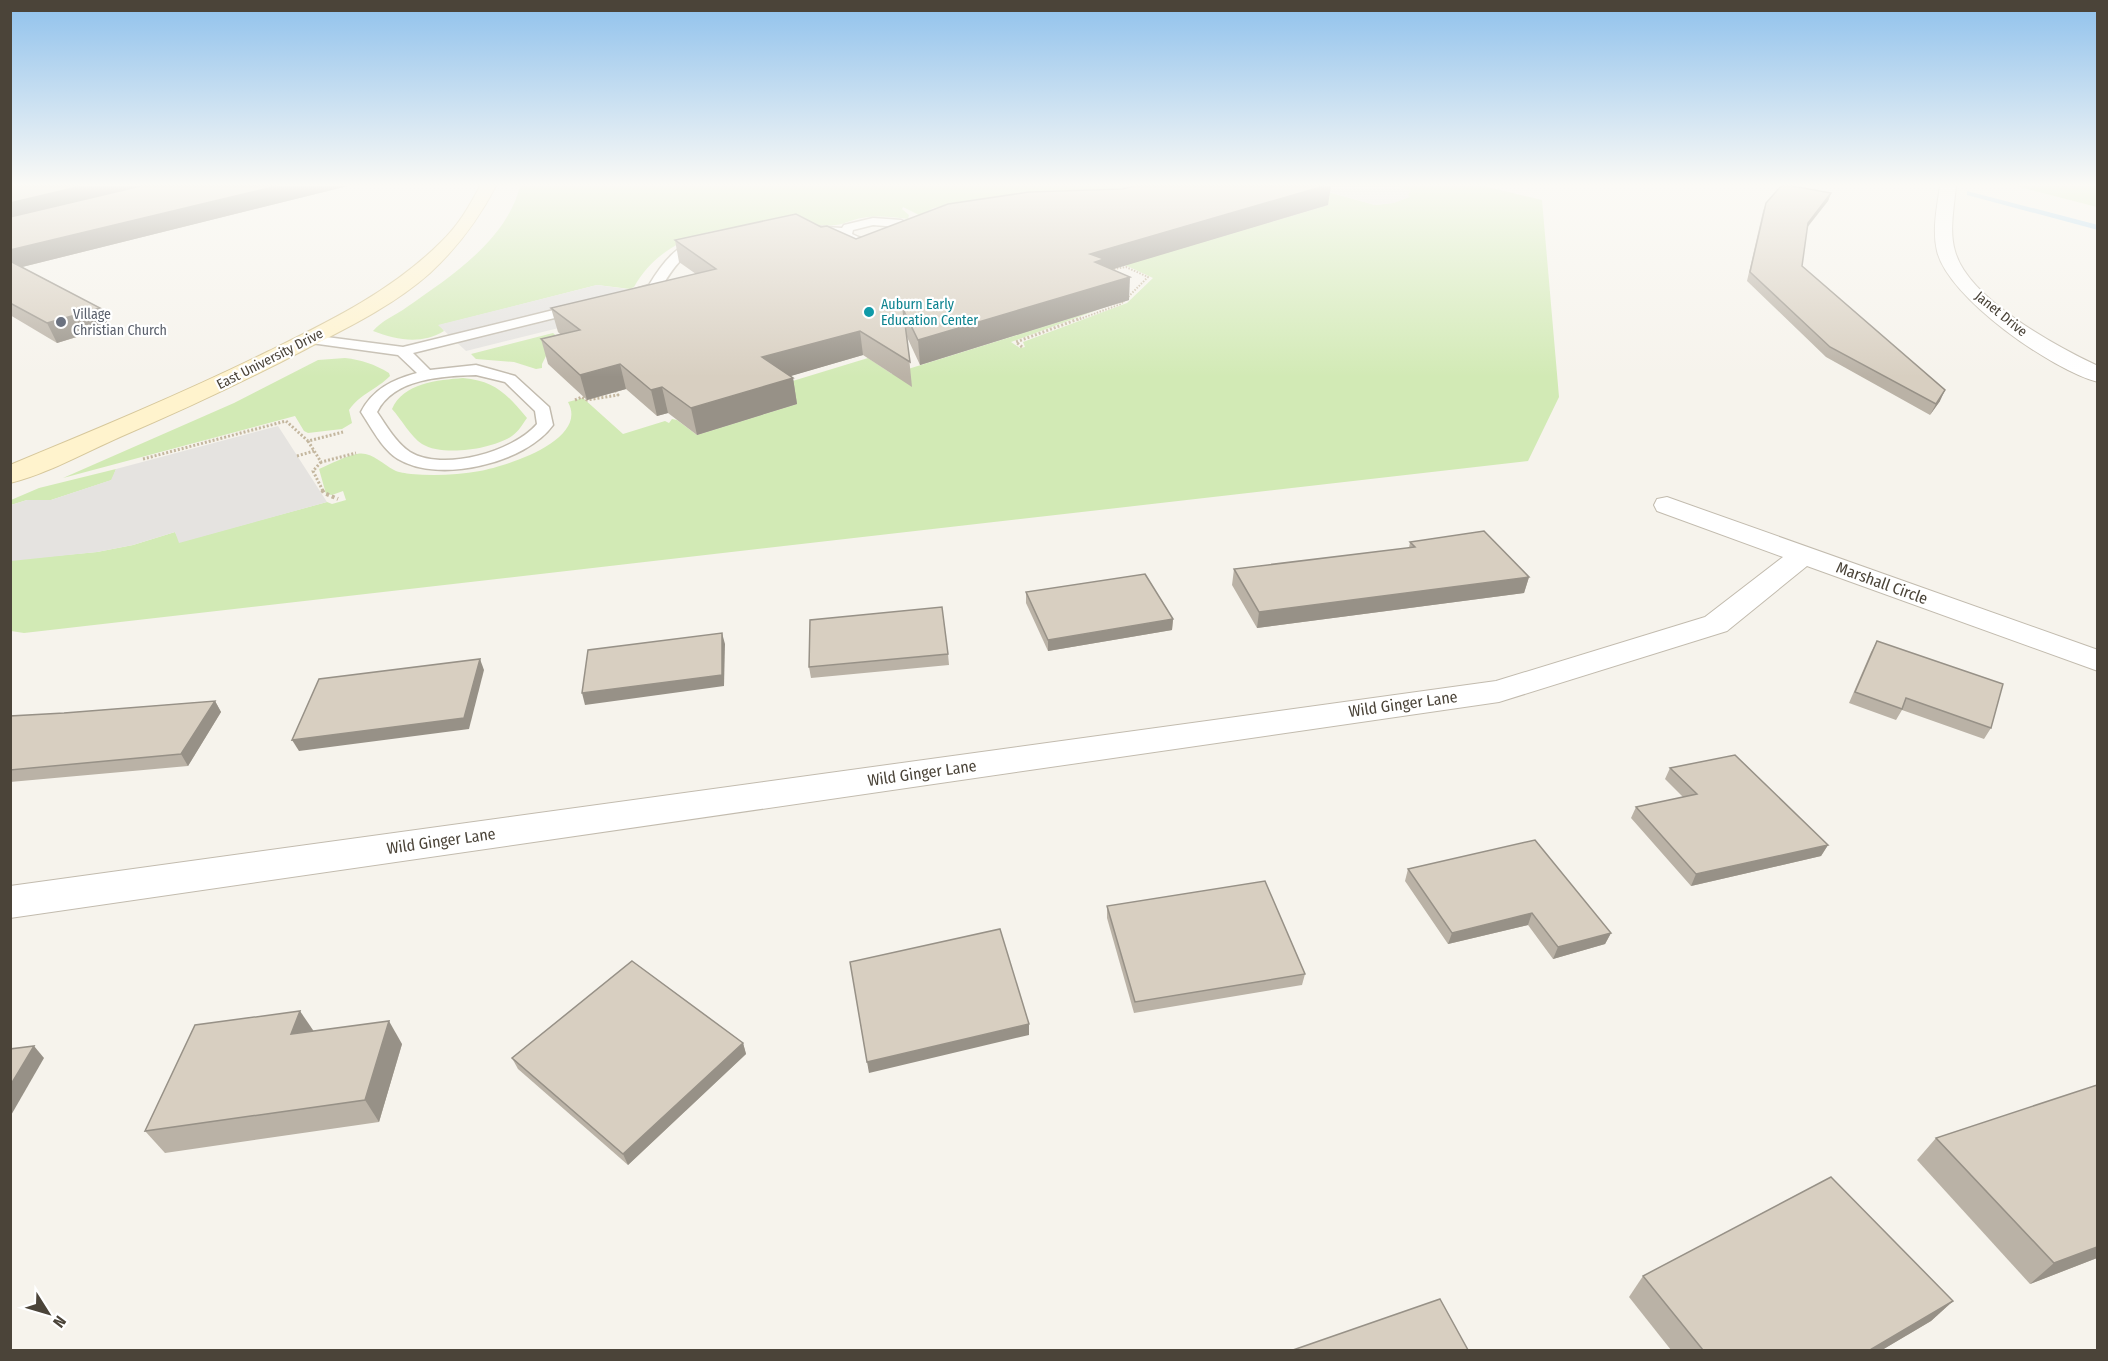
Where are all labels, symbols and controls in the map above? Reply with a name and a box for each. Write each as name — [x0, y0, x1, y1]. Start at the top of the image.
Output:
street label: Janet Drive — [1971, 288, 2031, 340]
place label: Auburn Early Education Center — [881, 296, 978, 329]
marker: Auburn Early Education Center — [862, 305, 876, 319]
place label: Village Christian Church — [73, 306, 167, 339]
marker: Village Christian Church — [54, 315, 68, 329]
street label: East University Drive — [214, 325, 326, 393]
street label: Marshall Circle — [1834, 558, 1930, 608]
street label: Wild Ginger Lane — [1347, 687, 1459, 721]
street label: Wild Ginger Lane — [866, 756, 978, 790]
street label: Wild Ginger Lane — [385, 824, 497, 858]
north arrow — [18, 1283, 78, 1343]
text: N — [49, 1312, 70, 1331]

